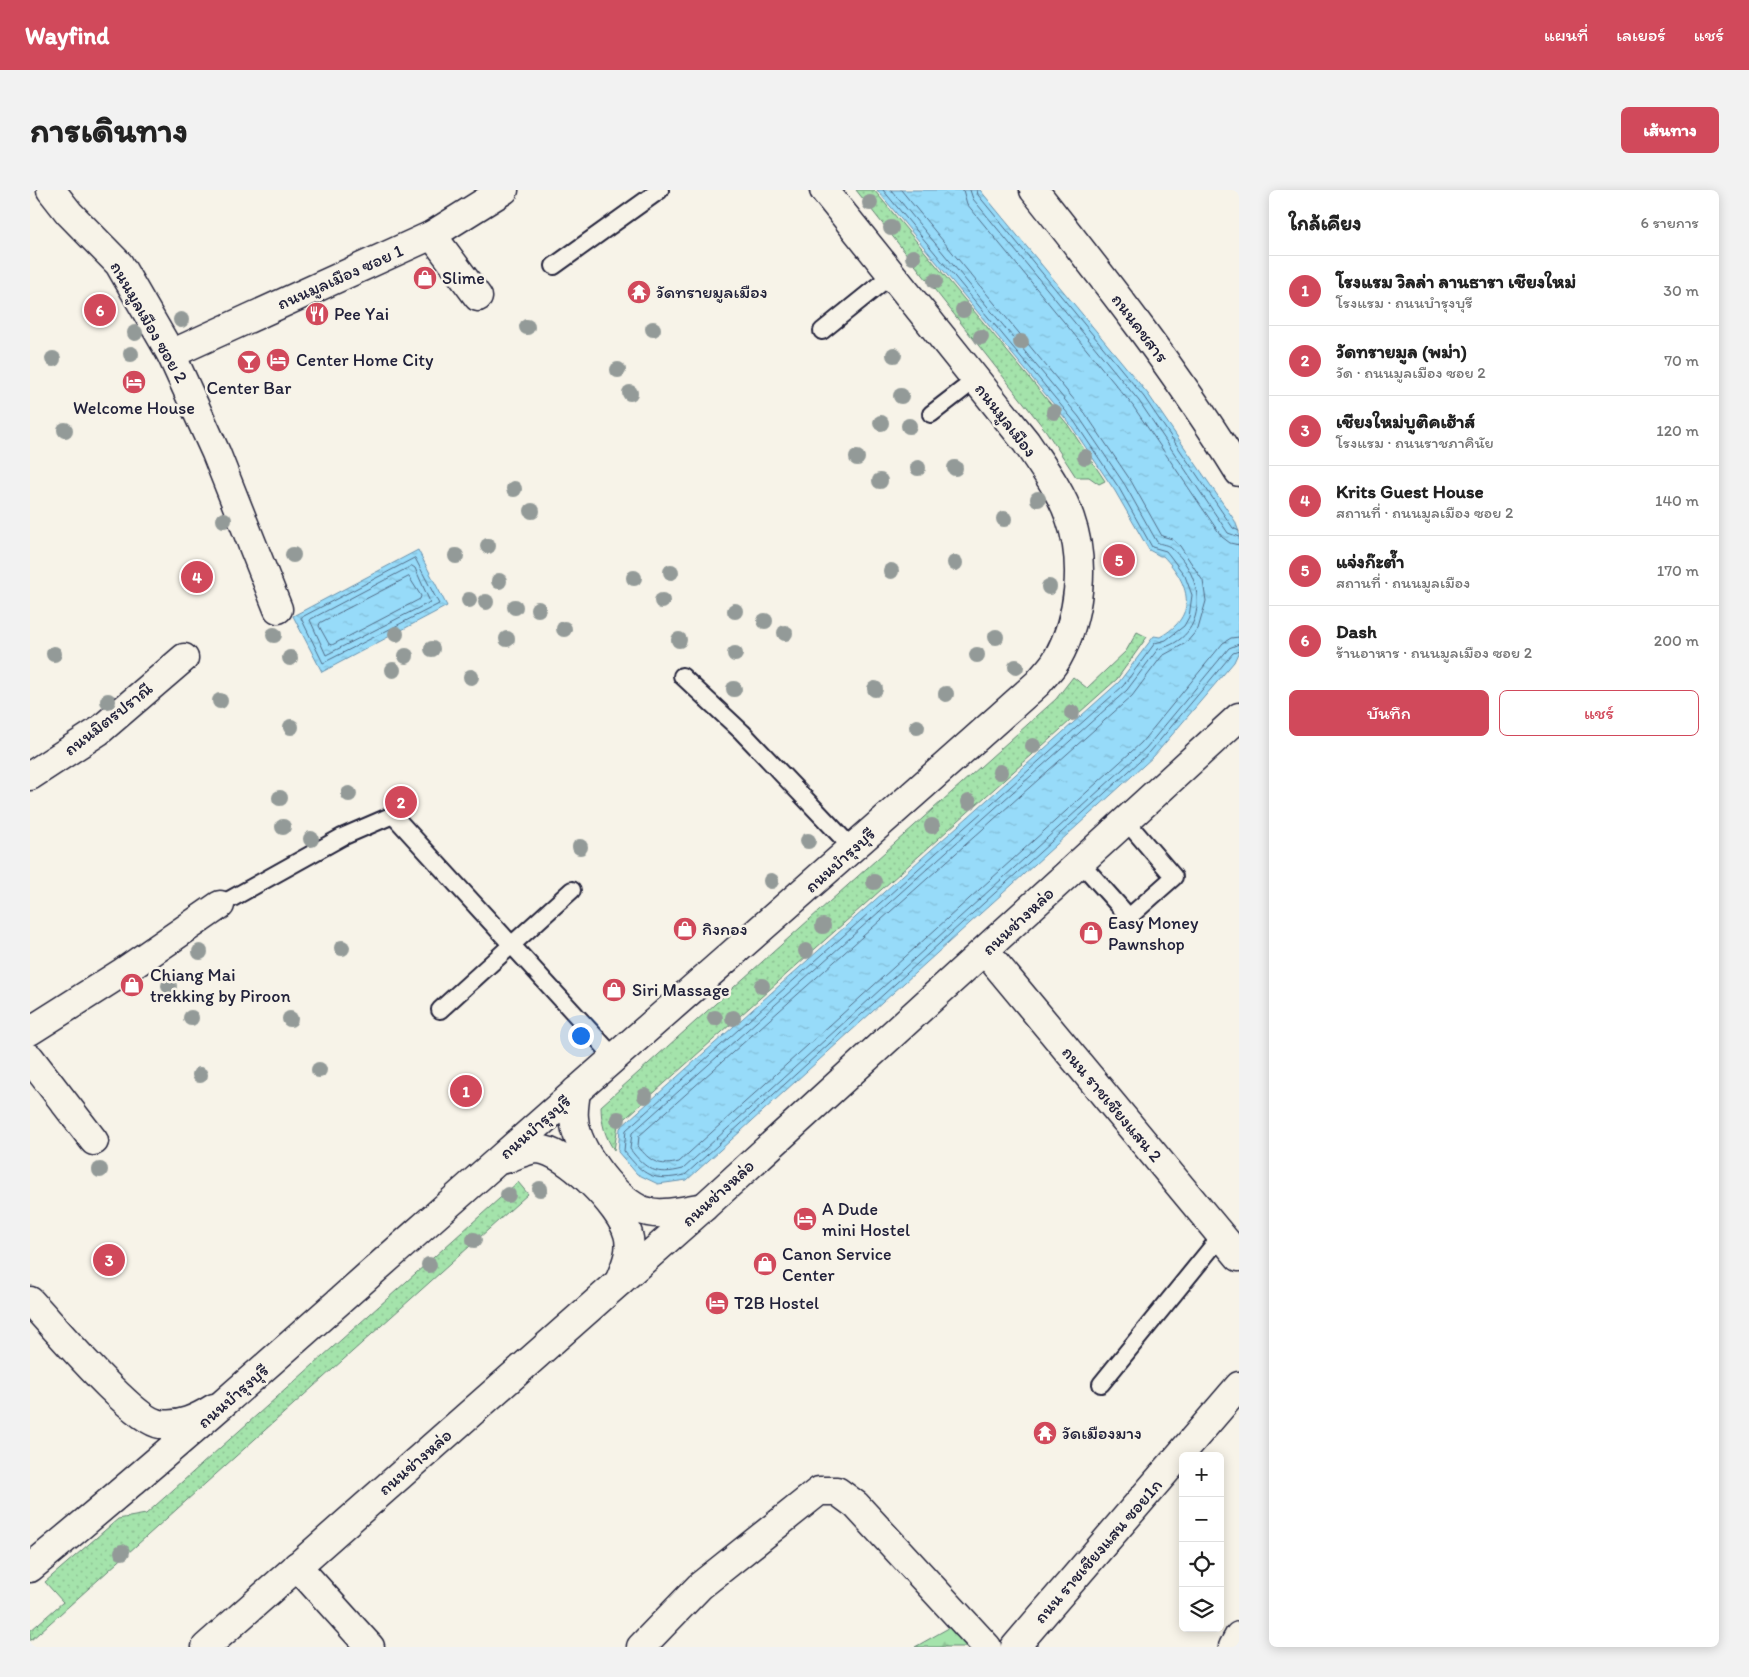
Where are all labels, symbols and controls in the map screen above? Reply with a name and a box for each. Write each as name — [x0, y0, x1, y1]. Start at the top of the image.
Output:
text: Wayfind — [25, 21, 109, 50]
text: แผนที่ — [1544, 24, 1588, 46]
text: เลเยอร์ — [1616, 24, 1666, 46]
text: แชร์ — [1694, 24, 1724, 46]
button: เส้นทาง — [1621, 107, 1719, 153]
text: การเดินทาง — [30, 109, 188, 151]
text: ใกล้เคียง — [1289, 210, 1361, 235]
text: 6 รายการ — [1641, 213, 1699, 232]
street label: ถนนมูลเมือง ซอย 1 — [274, 239, 406, 315]
street label: ถนนมูลเมือง ซอย 2 — [105, 257, 193, 387]
shop icon: Slime — [412, 265, 438, 291]
place label: Slime — [442, 267, 485, 289]
text: โรงแรม วิลล่า ลานธารา เชียงใหม่ — [1336, 270, 1576, 293]
temple icon: วัดทรายมูลเมือง — [626, 279, 652, 305]
place label: วัดทรายมูลเมือง — [656, 281, 768, 303]
text: 1 — [1301, 281, 1309, 300]
text: 30 m — [1663, 281, 1699, 300]
street label: ถนนคชสาร — [1107, 289, 1173, 367]
pin: 6 — [84, 291, 116, 329]
text: โรงแรม · ถนนบำรุงบุรี — [1336, 293, 1473, 312]
restaurant icon: Pee Yai — [304, 301, 330, 327]
place label: Pee Yai — [334, 303, 389, 325]
text: วัดทรายมูล (พม่า) — [1336, 340, 1467, 363]
hotel icon: Center Home City — [265, 347, 291, 373]
bar icon: Center Bar — [236, 349, 262, 375]
place label: Center Home City — [296, 349, 434, 371]
text: 2 — [1301, 351, 1309, 370]
text: 70 m — [1664, 351, 1699, 370]
text: วัด · ถนนมูลเมือง ซอย 2 — [1336, 363, 1486, 382]
hotel icon: Welcome House — [121, 369, 147, 395]
place label: Center Bar — [207, 377, 292, 399]
street label: ถนนมูลเมือง — [970, 378, 1042, 462]
place label: Welcome House — [73, 397, 195, 419]
text: เชียงใหม่บูติคเฮ้าส์ — [1336, 410, 1475, 433]
text: 3 — [1301, 421, 1309, 440]
text: 120 m — [1656, 421, 1699, 440]
text: โรงแรม · ถนนราชภาคินัย — [1336, 433, 1494, 452]
text: Krits Guest House — [1336, 480, 1484, 503]
text: 4 — [1300, 491, 1310, 510]
text: 140 m — [1655, 491, 1699, 510]
text: สถานที่ · ถนนมูลเมือง ซอย 2 — [1336, 503, 1513, 522]
pin: 5 — [1103, 541, 1135, 579]
text: แจ่งก๊ะต๊ำ — [1336, 550, 1404, 573]
pin: 4 — [181, 558, 213, 596]
text: 5 — [1301, 561, 1309, 580]
text: 170 m — [1657, 561, 1699, 580]
text: สถานที่ · ถนนมูลเมือง — [1336, 573, 1470, 592]
text: Dash — [1336, 620, 1377, 643]
text: 6 — [1301, 631, 1309, 650]
text: 200 m — [1654, 631, 1699, 650]
text: ร้านอาหาร · ถนนมูลเมือง ซอย 2 — [1336, 643, 1532, 662]
street label: ถนนมิตรปราณี — [59, 677, 157, 760]
button: บันทึก — [1289, 690, 1489, 736]
button: แชร์ — [1499, 690, 1699, 736]
pin: 2 — [385, 783, 417, 821]
street label: ถนนบำรุงบุรี — [800, 823, 880, 897]
street label: ถนนช่างหล่อ — [977, 882, 1059, 960]
place label: Easy Money Pawnshop — [1108, 912, 1199, 955]
shop icon: กิงกอง — [672, 916, 698, 942]
place label: กิงกอง — [702, 918, 748, 940]
shop icon: Easy Money Pawnshop — [1078, 920, 1104, 946]
place label: Chiang Mai trekking by Piroon — [150, 964, 291, 1007]
shop icon: Chiang Mai trekking by Piroon — [119, 972, 145, 998]
shop icon: Siri Massage — [601, 977, 627, 1003]
place label: Siri Massage — [632, 979, 730, 1001]
your location — [568, 1023, 594, 1049]
street label: ถนน ราชเชียงแสน 2 — [1057, 1041, 1167, 1167]
pin: 1 — [450, 1072, 482, 1110]
street label: ถนนบำรุงบุรี — [495, 1090, 575, 1164]
street label: ถนนช่างหล่อ — [677, 1155, 759, 1231]
place label: A Dude mini Hostel — [822, 1198, 910, 1241]
hotel icon: A Dude mini Hostel — [792, 1206, 818, 1232]
pin: 3 — [93, 1241, 125, 1279]
place label: Canon Service Center — [782, 1243, 892, 1286]
shop icon: Canon Service Center — [752, 1251, 778, 1277]
hotel icon: T2B Hostel — [704, 1290, 730, 1316]
place label: T2B Hostel — [734, 1292, 819, 1314]
street label: ถนนบำรุงบุรี — [193, 1359, 273, 1433]
temple icon: วัดเมืองมาง — [1032, 1420, 1058, 1446]
place label: วัดเมืองมาง — [1062, 1422, 1142, 1444]
street label: ถนนช่างหล่อ — [374, 1424, 456, 1500]
map controls — [1179, 1452, 1224, 1632]
button: + — [1179, 1452, 1224, 1497]
street label: ถนน ราชเชียงแสน ซอย1ก — [1029, 1474, 1167, 1628]
button: − — [1179, 1497, 1224, 1542]
button: locate — [1179, 1542, 1224, 1587]
button: layers — [1179, 1587, 1224, 1632]

